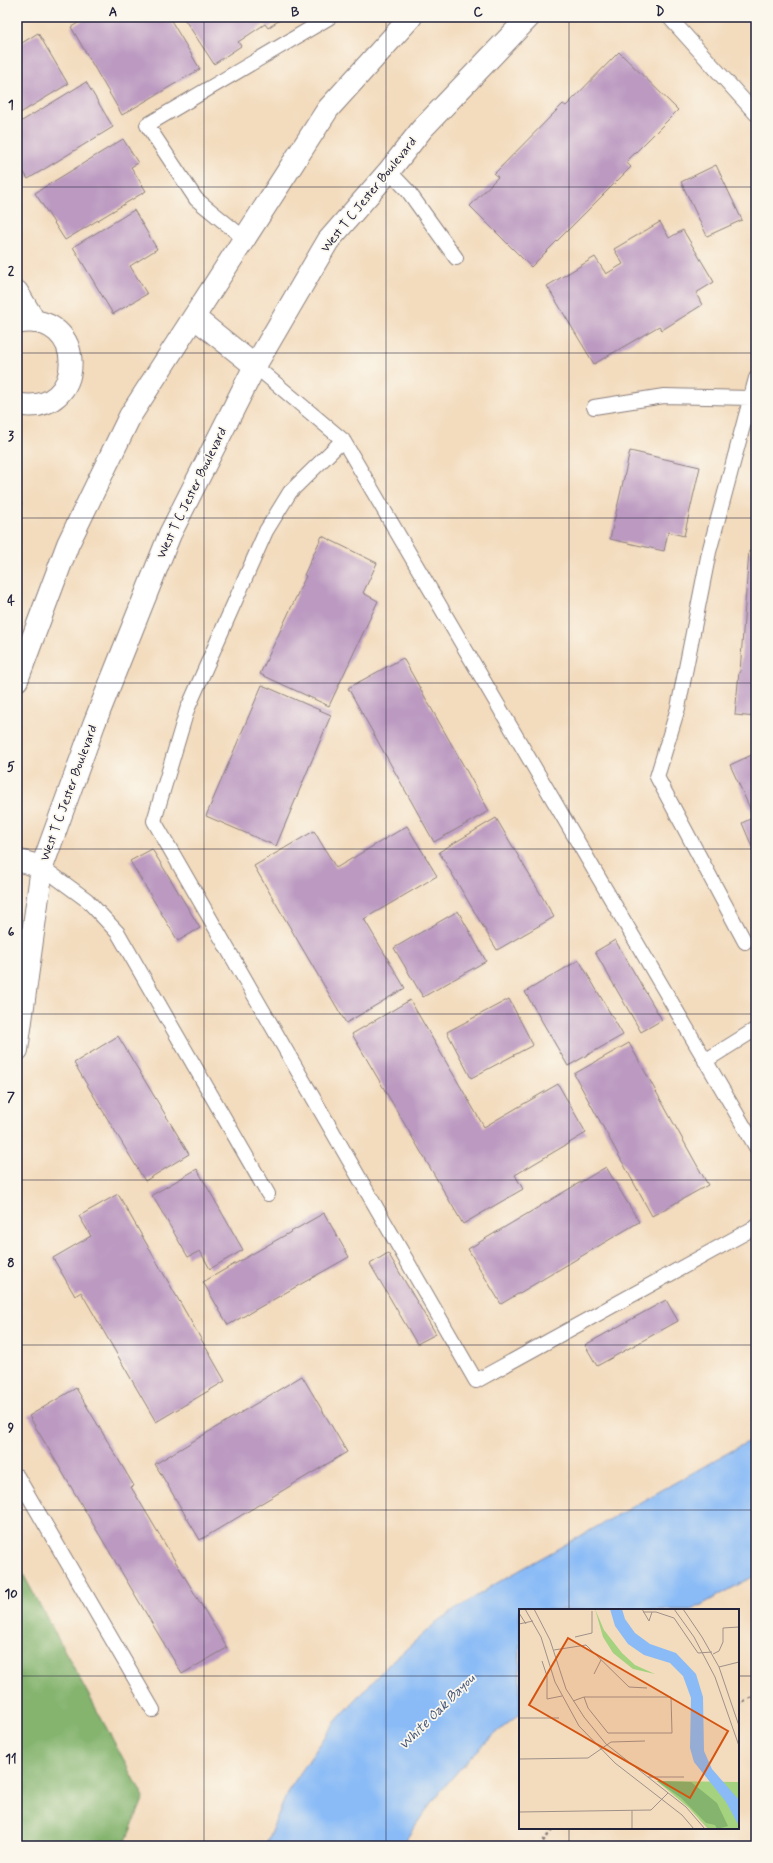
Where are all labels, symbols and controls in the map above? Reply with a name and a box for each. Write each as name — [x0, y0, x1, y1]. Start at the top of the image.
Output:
text: A — [109, 4, 117, 21]
text: B — [291, 4, 300, 21]
text: C — [473, 4, 483, 21]
text: D — [656, 4, 665, 21]
text: 1 — [8, 97, 14, 114]
street label: West T C Jester Boulevard — [317, 134, 421, 256]
text: 2 — [8, 263, 15, 280]
street label: West T C Jester Boulevard — [153, 425, 231, 561]
text: 3 — [8, 428, 14, 445]
text: 4 — [7, 593, 15, 610]
street label: West T C Jester Boulevard — [36, 723, 102, 863]
text: 5 — [7, 759, 15, 776]
text: 6 — [8, 924, 15, 941]
text: 7 — [7, 1089, 15, 1106]
text: 8 — [7, 1255, 15, 1272]
text: 9 — [8, 1420, 15, 1437]
text: 10 — [4, 1586, 18, 1603]
inset map — [519, 1609, 739, 1829]
water label: White Oak Bayou — [395, 1670, 479, 1754]
text: 11 — [5, 1751, 17, 1768]

